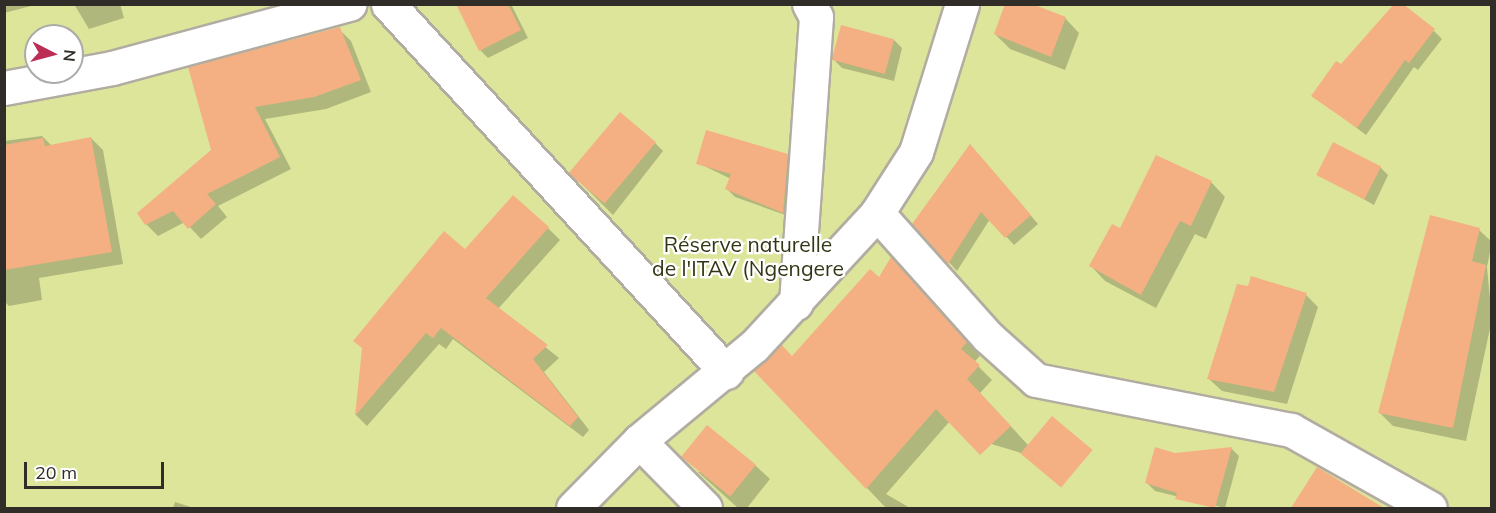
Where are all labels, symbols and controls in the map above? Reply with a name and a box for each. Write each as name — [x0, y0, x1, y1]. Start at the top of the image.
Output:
north arrow — [24, 24, 84, 84]
text: N — [59, 49, 80, 63]
park label: Réserve naturelle de l'ITAV (Ngengere — [652, 231, 844, 281]
scale bar — [27, 450, 166, 488]
text: 20 m — [35, 461, 77, 484]

